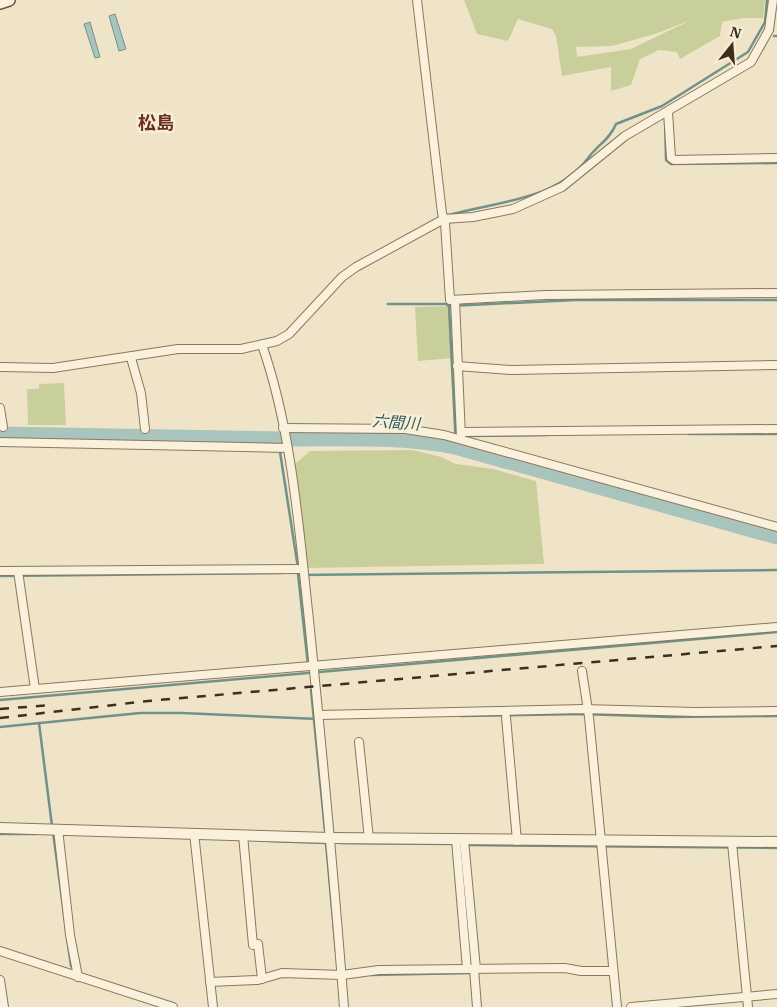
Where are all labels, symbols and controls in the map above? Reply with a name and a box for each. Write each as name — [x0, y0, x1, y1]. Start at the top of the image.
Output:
north arrow — [707, 20, 757, 70]
text: N — [728, 22, 744, 43]
district label: 松島 — [138, 111, 174, 134]
water label: 六間川 — [371, 410, 423, 434]

